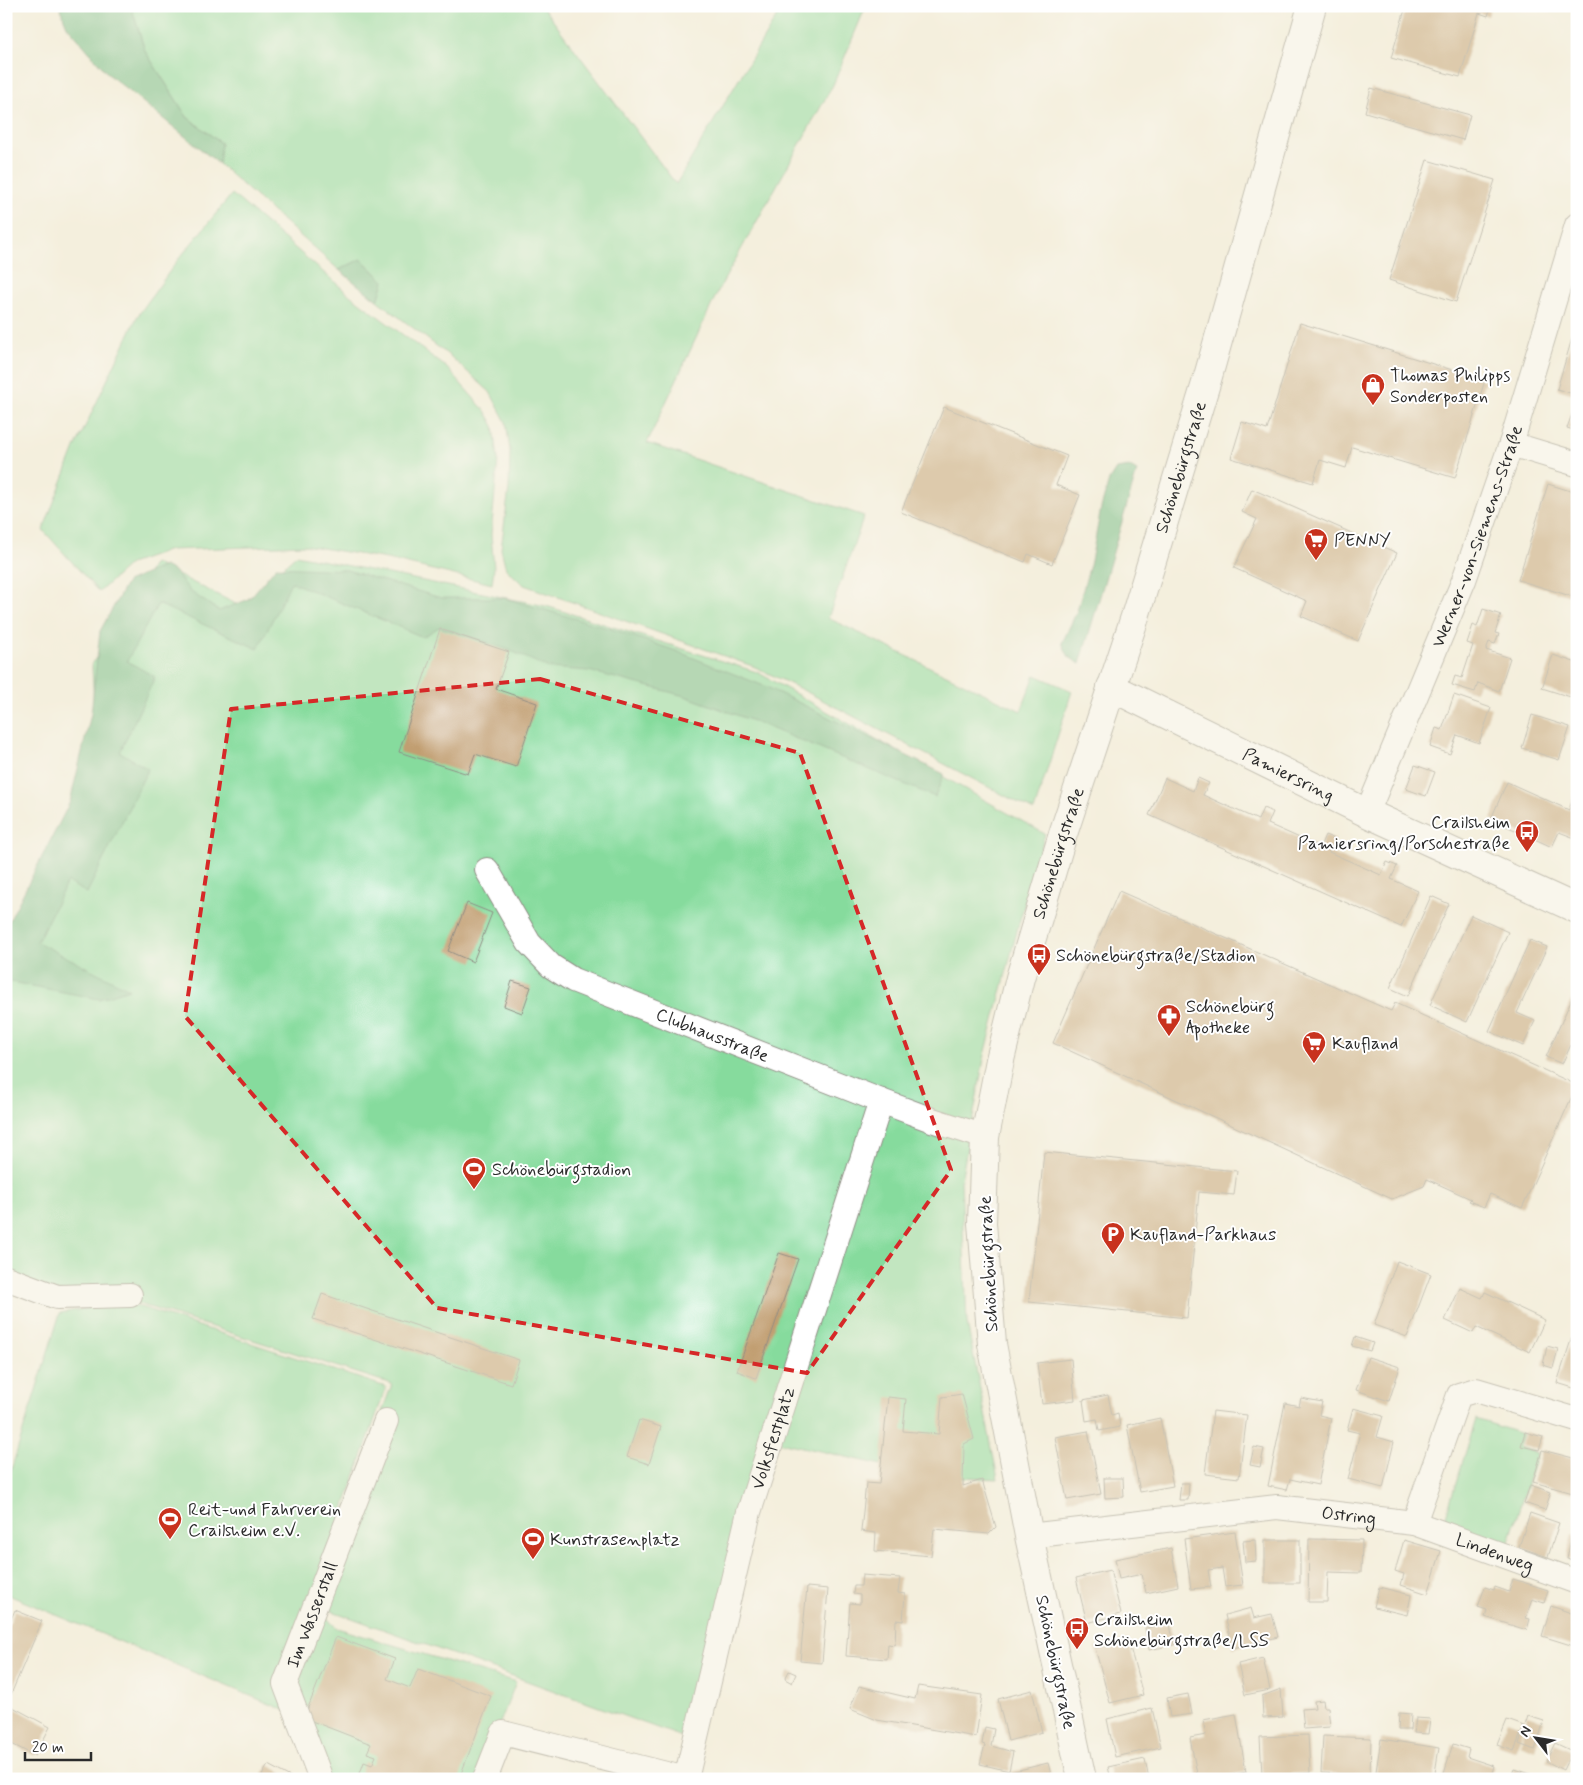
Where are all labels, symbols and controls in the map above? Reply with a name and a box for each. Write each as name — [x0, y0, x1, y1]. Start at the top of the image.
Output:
place label: Thomas Philipps Sonderposten — [1390, 364, 1510, 409]
shop icon: Thomas Philipps Sonderposten — [1360, 372, 1386, 406]
street label: Schönebürgstraße — [1150, 399, 1213, 536]
street label: Werner-von-Siemens-Straße — [1426, 422, 1529, 651]
supermarket icon: PENNY — [1303, 527, 1329, 561]
place label: PENNY — [1334, 529, 1391, 553]
street label: Pamiersring — [1238, 743, 1338, 808]
street label: Schönebürgstraße — [1027, 784, 1091, 922]
place label: Crailsheim Pamiersring/Porschestraße — [1298, 811, 1510, 856]
bus stop icon: Crailsheim Pamiersring/Porschestraße — [1514, 819, 1540, 853]
bus stop icon: Schönebürgstraße/Stadion — [1026, 942, 1052, 976]
place label: Schönebürgstraße/Stadion — [1056, 944, 1256, 970]
place label: Schönebürg Apotheke — [1186, 995, 1275, 1041]
street label: Clubhausstraße — [652, 1003, 772, 1069]
pharmacy icon: Schönebürg Apotheke — [1156, 1003, 1182, 1037]
supermarket icon: Kaufland — [1301, 1030, 1327, 1064]
place label: Kaufland — [1332, 1032, 1398, 1056]
sports icon: Schönebürgstadion — [461, 1156, 487, 1190]
place label: Schönebürgstadion — [492, 1158, 631, 1184]
street label: Schönebürgstraße — [973, 1195, 1007, 1333]
parking icon: Kaufland-Parkhaus — [1100, 1221, 1126, 1255]
place label: Kaufland-Parkhaus — [1130, 1223, 1276, 1247]
street label: Volksfestplatz — [746, 1384, 801, 1493]
place label: Reit-und Fahrverein Crailsheim e.V. — [188, 1498, 341, 1543]
street label: Ostring — [1320, 1501, 1377, 1532]
sports icon: Reit-und Fahrverein Crailsheim e.V. — [157, 1506, 183, 1540]
sports icon: Kunstrasenplatz — [520, 1526, 546, 1560]
place label: Kunstrasenplatz — [550, 1528, 680, 1552]
street label: Lindenweg — [1452, 1528, 1537, 1579]
street label: Im Wasserstall — [281, 1558, 344, 1672]
street label: Schönebürgstraße — [1027, 1593, 1081, 1732]
place label: Crailsheim Schönebürgstraße/LSS — [1094, 1608, 1269, 1655]
bus stop icon: Crailsheim Schönebürgstraße/LSS — [1064, 1616, 1090, 1650]
north arrow — [1510, 1712, 1560, 1762]
text: N — [1516, 1723, 1536, 1740]
scale bar — [25, 1730, 91, 1762]
text: 20 m — [32, 1738, 64, 1758]

